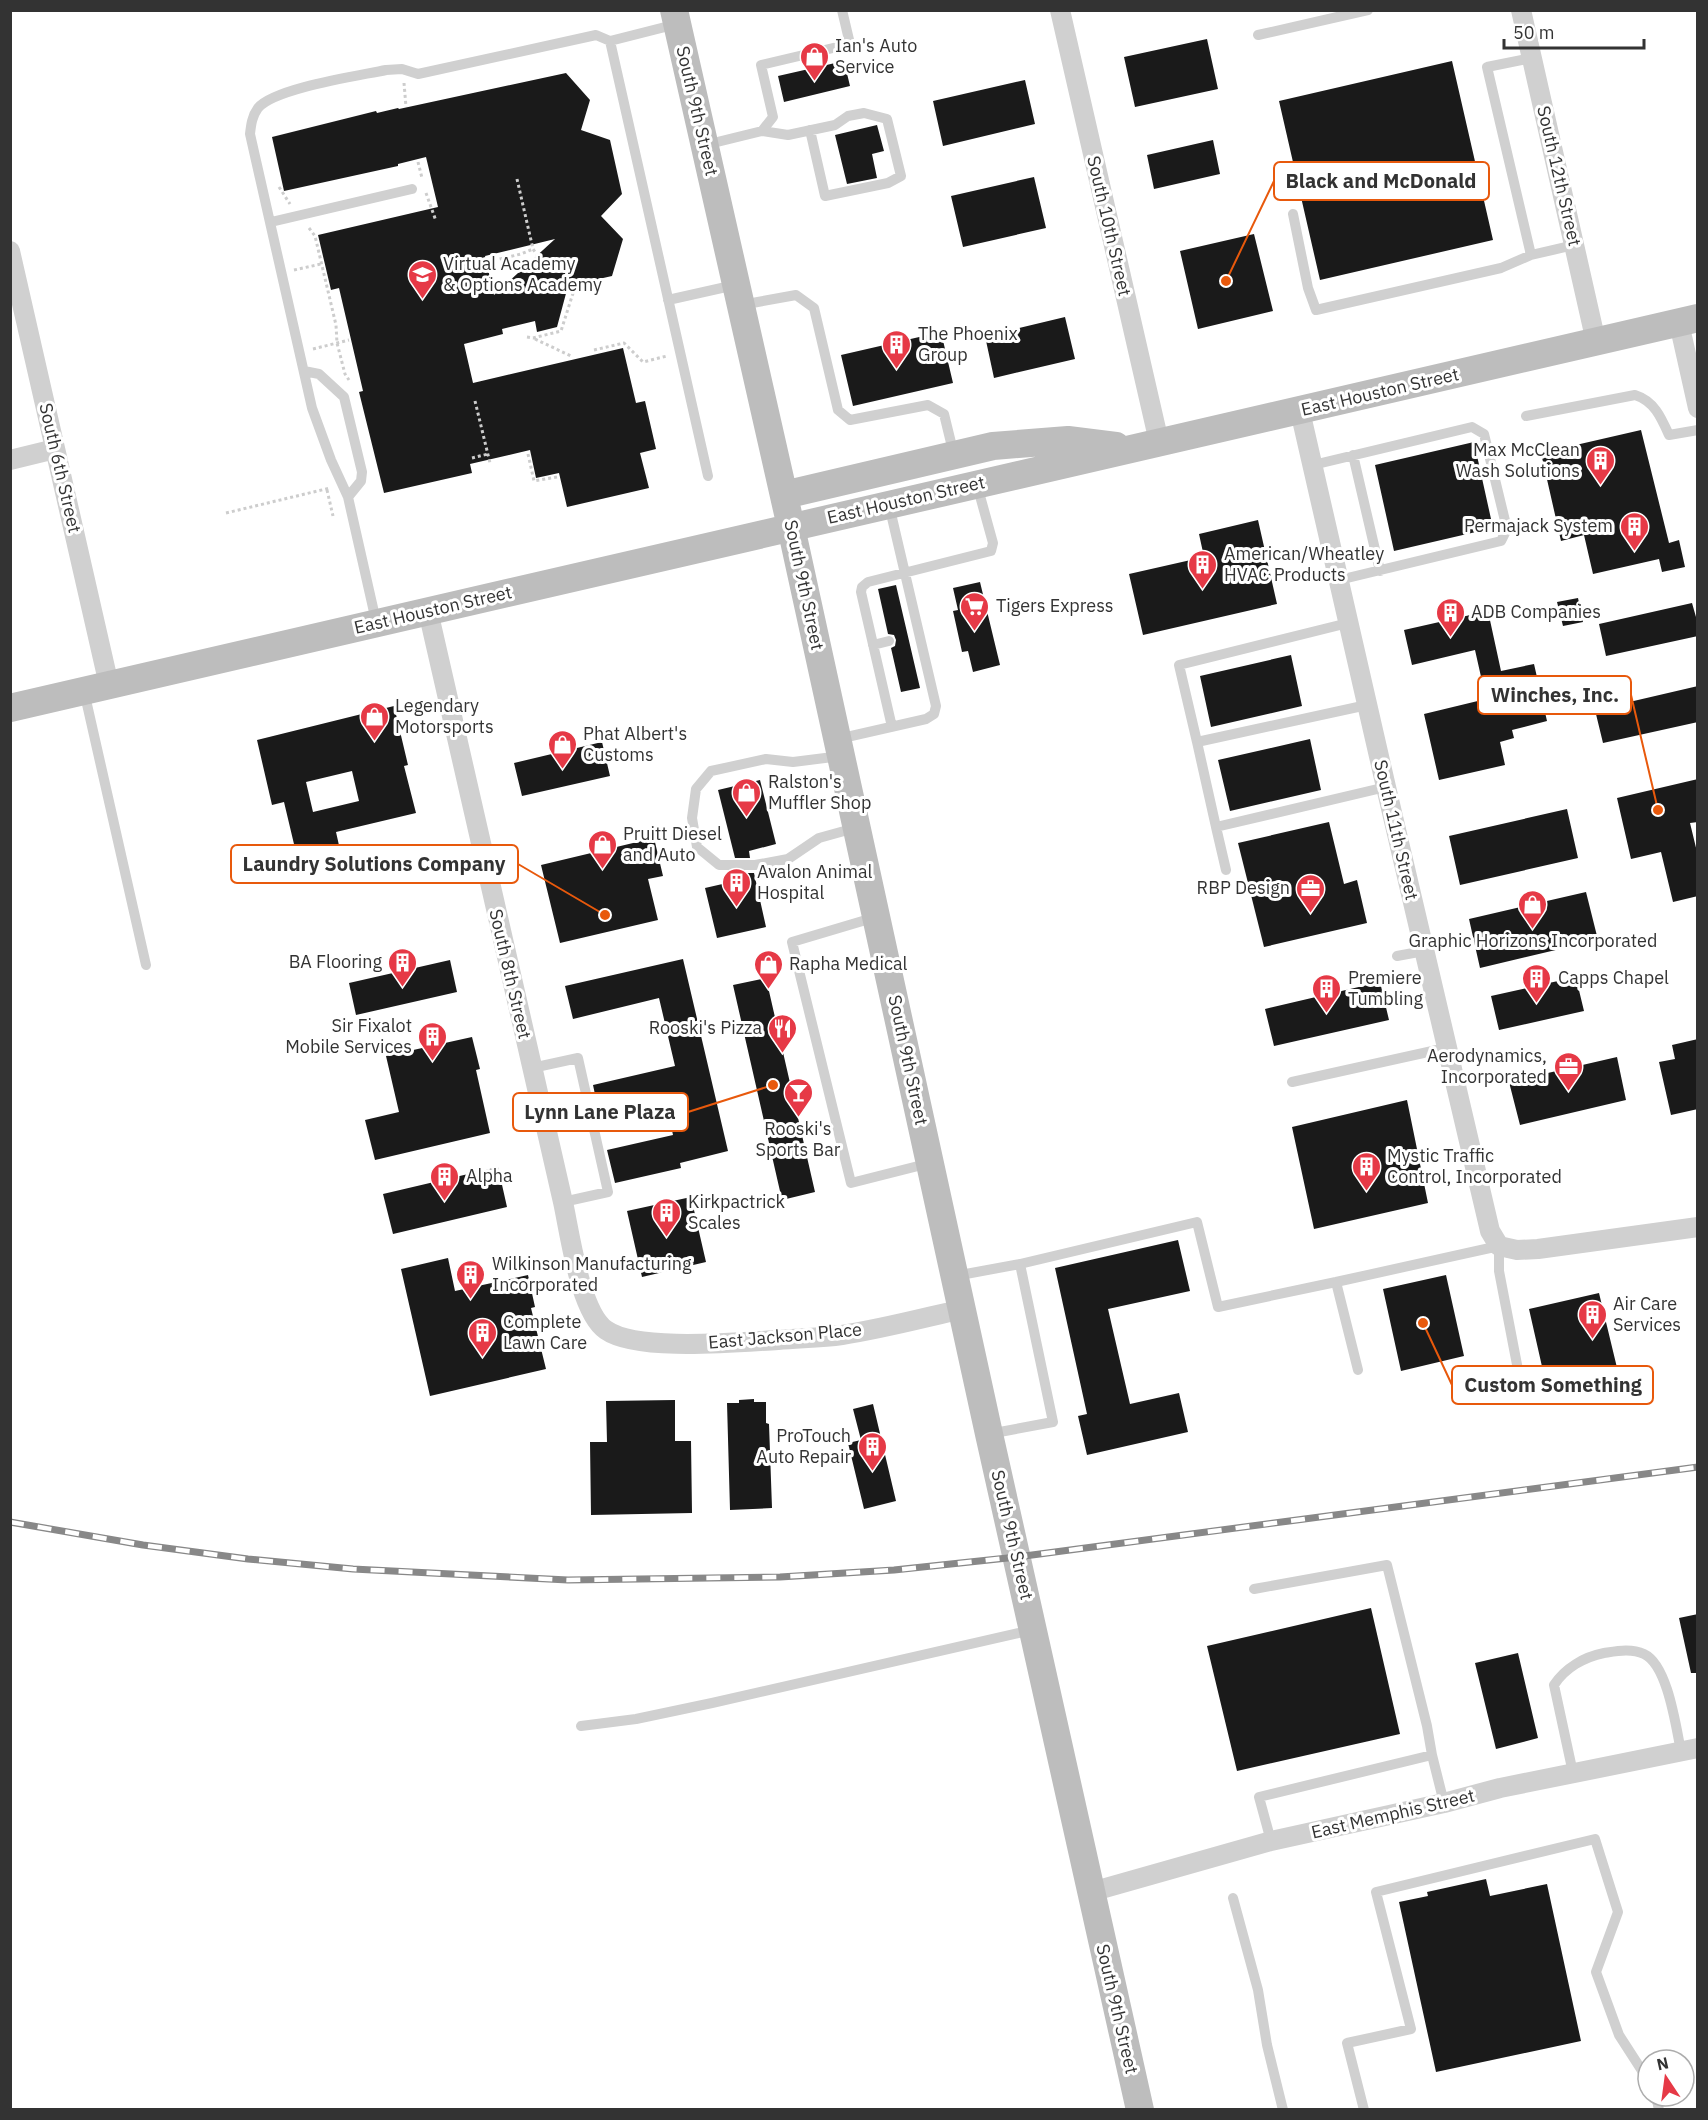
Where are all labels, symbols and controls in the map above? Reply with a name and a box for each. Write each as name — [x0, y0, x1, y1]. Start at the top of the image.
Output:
scale bar — [1504, 12, 1644, 50]
text: 50 m — [1513, 21, 1555, 44]
place label: Ian's Auto Service — [835, 34, 917, 78]
shop icon: Ian's Auto Service — [798, 40, 830, 82]
street label: South 9th Street — [671, 44, 724, 178]
street label: South 12th Street — [1532, 103, 1587, 248]
street label: South 10th Street — [1082, 153, 1137, 298]
callout: Black and McDonald — [1274, 162, 1489, 200]
text: Black and McDonald — [1285, 167, 1477, 194]
place label: Virtual Academy & Options Academy — [443, 252, 602, 296]
school or university icon: Virtual Academy & Options Academy — [406, 258, 438, 300]
place label: The Phoenix Group — [918, 322, 1018, 366]
building icon: The Phoenix Group — [881, 328, 913, 370]
street label: East Houston Street — [1299, 362, 1461, 421]
street label: South 6th Street — [34, 401, 87, 535]
place label: Max McClean Wash Solutions — [1456, 438, 1580, 482]
building icon: Max McClean Wash Solutions — [1585, 444, 1617, 486]
street label: East Houston Street — [825, 470, 987, 529]
building icon: Permajack System — [1618, 510, 1650, 552]
place label: Permajack System — [1464, 514, 1613, 537]
street label: South 9th Street — [779, 518, 830, 652]
place label: American/Wheatley HVAC Products — [1224, 542, 1384, 586]
building icon: American/Wheatley HVAC Products — [1187, 548, 1219, 590]
street label: East Houston Street — [352, 580, 514, 639]
supermarket icon: Tigers Express — [959, 590, 991, 632]
place label: Tigers Express — [996, 594, 1114, 617]
building icon: ADB Companies — [1434, 596, 1466, 638]
place label: ADB Companies — [1471, 600, 1601, 623]
callout: Winches, Inc. — [1478, 676, 1631, 714]
text: Winches, Inc. — [1491, 681, 1619, 708]
place label: Legendary Motorsports — [395, 694, 494, 738]
shop icon: Legendary Motorsports — [358, 700, 390, 742]
place label: Phat Albert's Customs — [583, 722, 687, 766]
shop icon: Phat Albert's Customs — [546, 728, 578, 770]
street label: South 11th Street — [1369, 757, 1424, 902]
place label: Ralston's Muffler Shop — [768, 770, 871, 814]
shop icon: Ralston's Muffler Shop — [731, 776, 763, 818]
place label: Pruitt Diesel and Auto — [623, 822, 722, 866]
shop icon: Pruitt Diesel and Auto — [586, 828, 618, 870]
callout: Laundry Solutions Company — [231, 845, 518, 883]
text: Laundry Solutions Company — [243, 850, 506, 877]
place label: Avalon Animal Hospital — [757, 860, 873, 904]
building icon: Avalon Animal Hospital — [720, 866, 752, 908]
office icon: RBP Design — [1295, 872, 1327, 914]
place label: RBP Design — [1197, 876, 1290, 899]
shop icon: Graphic Horizons Incorporated — [1517, 888, 1549, 930]
street label: South 8th Street — [484, 907, 537, 1041]
place label: Graphic Horizons Incorporated — [1409, 929, 1657, 952]
building icon: BA Flooring — [387, 946, 419, 988]
shop icon: Rapha Medical — [752, 948, 784, 990]
place label: BA Flooring — [289, 950, 382, 973]
place label: Rapha Medical — [789, 952, 908, 975]
building icon: Capps Chapel — [1521, 962, 1553, 1004]
place label: Premiere Tumbling — [1348, 966, 1423, 1010]
place label: Capps Chapel — [1558, 966, 1669, 989]
building icon: Premiere Tumbling — [1311, 972, 1343, 1014]
street label: South 9th Street — [883, 993, 934, 1127]
restaurant icon: Rooski's Pizza — [767, 1012, 799, 1054]
place label: Sir Fixalot Mobile Services — [285, 1014, 412, 1058]
place label: Rooski's Pizza — [649, 1016, 762, 1039]
building icon: Sir Fixalot Mobile Services — [417, 1020, 449, 1062]
place label: Aerodynamics, Incorporated — [1427, 1044, 1547, 1088]
office icon: Aerodynamics, Incorporated — [1552, 1050, 1584, 1092]
bar icon: Rooski's Sports Bar — [782, 1076, 814, 1118]
callout: Lynn Lane Plaza — [513, 1093, 688, 1131]
text: Lynn Lane Plaza — [524, 1098, 676, 1125]
place label: Rooski's Sports Bar — [756, 1117, 841, 1161]
place label: Mystic Traffic Control, Incorporated — [1387, 1144, 1562, 1188]
building icon: Mystic Traffic Control, Incorporated — [1350, 1150, 1382, 1192]
building icon: Alpha — [429, 1160, 461, 1202]
place label: Alpha — [466, 1164, 513, 1187]
place label: Kirkpactrick Scales — [688, 1190, 786, 1234]
building icon: Kirkpactrick Scales — [651, 1196, 683, 1238]
place label: Wilkinson Manufacturing Incorporated — [492, 1252, 692, 1296]
building icon: Wilkinson Manufacturing Incorporated — [455, 1258, 487, 1300]
place label: Air Care Services — [1613, 1292, 1681, 1336]
building icon: Air Care Services — [1576, 1298, 1608, 1340]
place label: Complete Lawn Care — [503, 1310, 587, 1354]
building icon: Complete Lawn Care — [466, 1316, 498, 1358]
street label: East Jackson Place — [707, 1317, 863, 1354]
callout: Custom Something — [1452, 1366, 1653, 1404]
text: Custom Something — [1464, 1371, 1643, 1398]
place label: ProTouch Auto Repair — [756, 1424, 851, 1468]
building icon: ProTouch Auto Repair — [856, 1430, 888, 1472]
street label: South 9th Street — [986, 1468, 1039, 1602]
street label: East Memphis Street — [1309, 1784, 1477, 1844]
street label: South 9th Street — [1091, 1942, 1144, 2076]
north arrow — [1636, 2048, 1696, 2108]
text: N — [1655, 2052, 1671, 2074]

